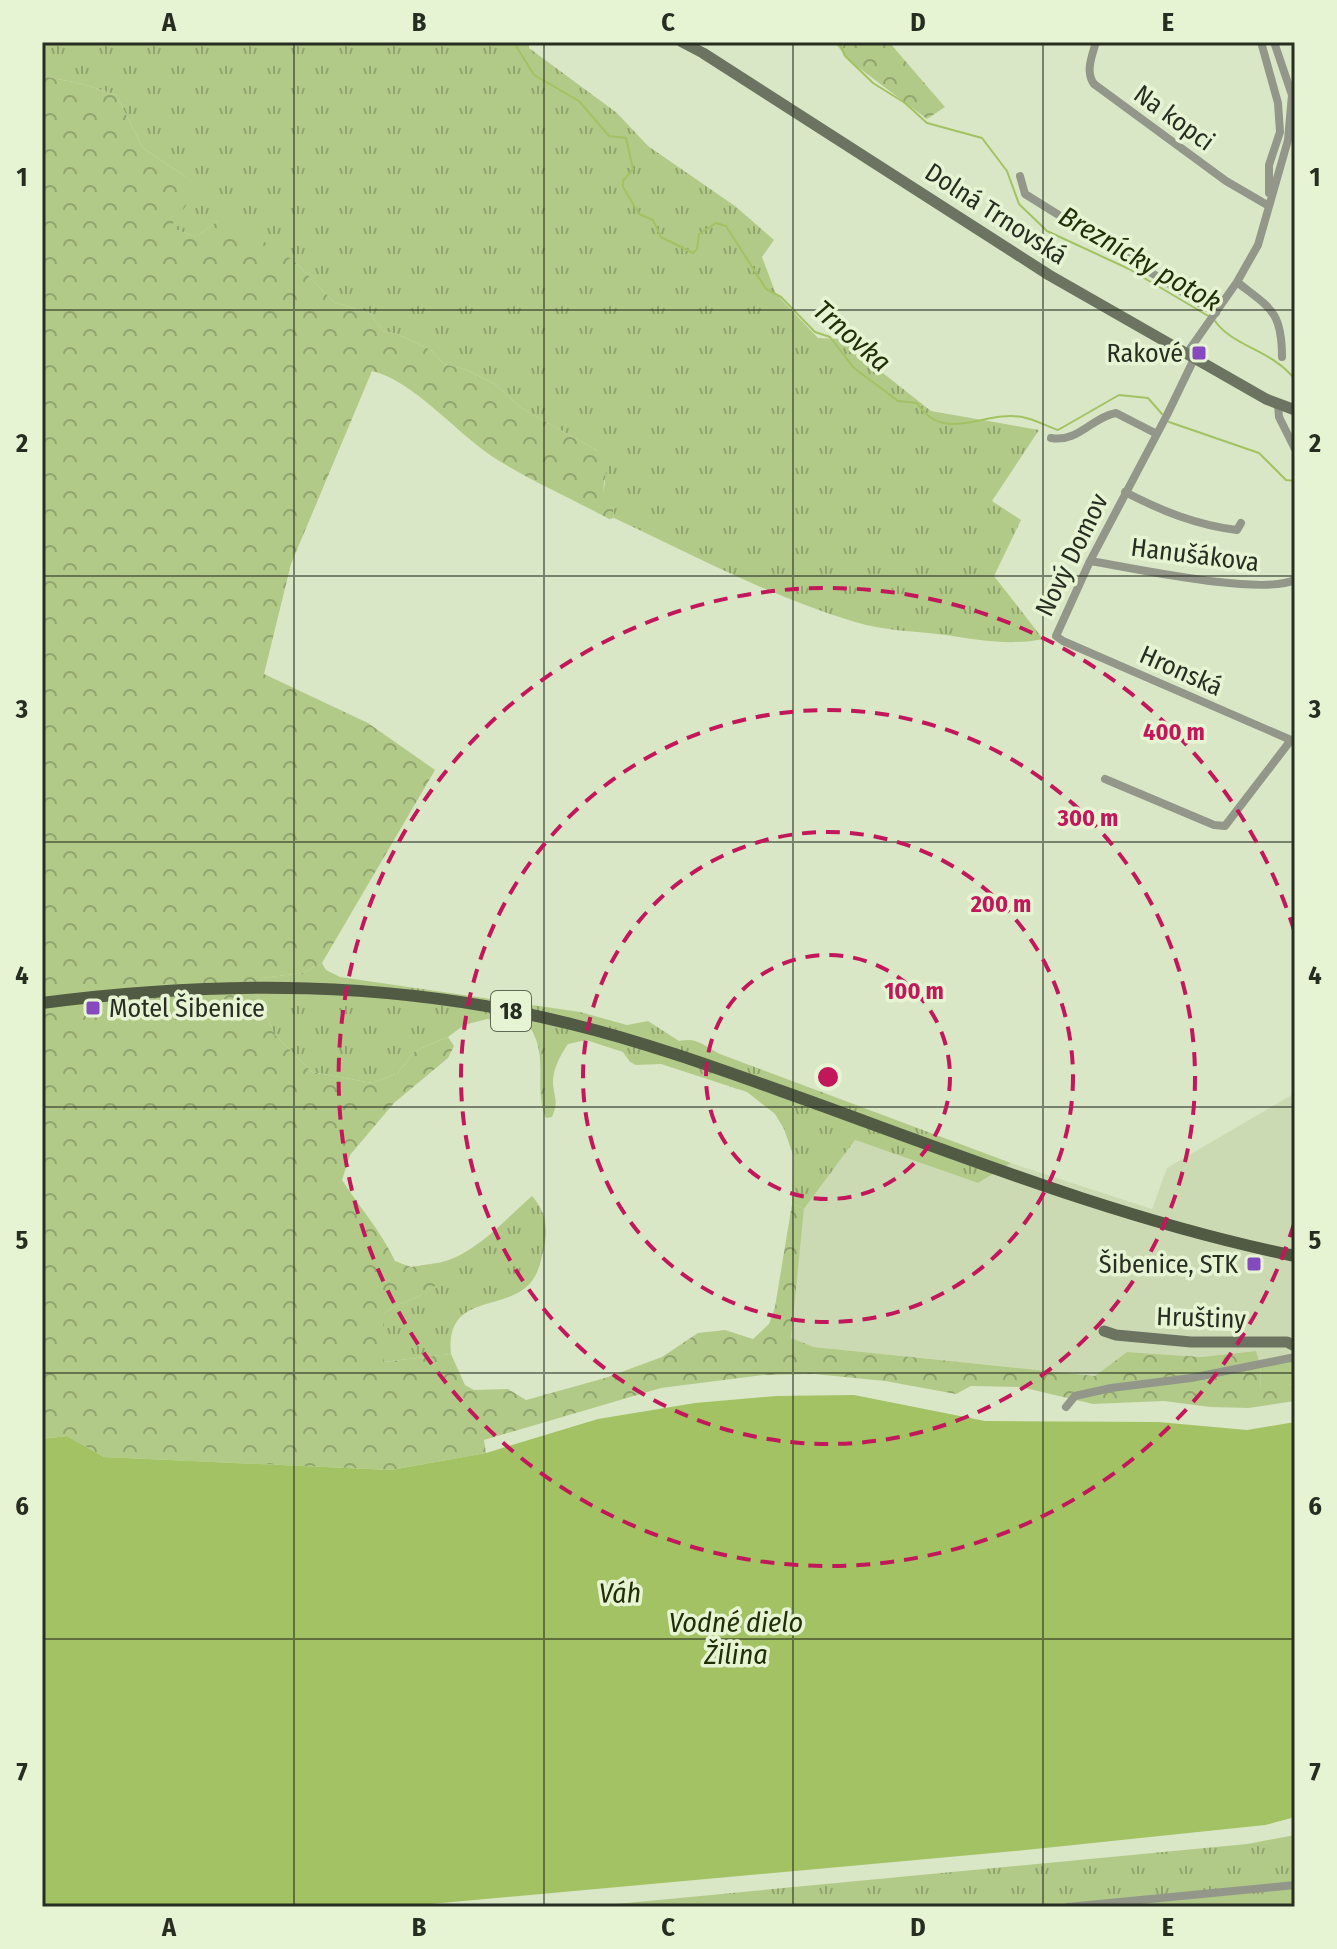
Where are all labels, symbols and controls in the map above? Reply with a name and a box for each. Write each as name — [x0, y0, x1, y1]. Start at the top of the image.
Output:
text: A — [161, 7, 177, 38]
text: B — [412, 7, 427, 38]
text: C — [661, 7, 675, 38]
text: D — [910, 7, 926, 38]
text: E — [1162, 7, 1174, 38]
street label: Na kopci — [1128, 79, 1220, 157]
street label: Dolná Trnovská — [919, 157, 1073, 271]
text: 1 — [17, 162, 28, 193]
text: 1 — [1310, 162, 1321, 193]
water label: Breznícky potok — [1053, 199, 1227, 319]
water label: Trnovka — [807, 293, 897, 379]
place label: Rakové — [1107, 338, 1183, 369]
marker: Rakové — [1190, 344, 1208, 362]
text: 2 — [15, 428, 28, 459]
text: 2 — [1308, 428, 1321, 459]
street label: Nový Domov — [1029, 488, 1115, 621]
street label: Hanušákova — [1129, 532, 1261, 578]
street label: Hronská — [1135, 639, 1227, 703]
text: 3 — [15, 694, 28, 725]
text: 3 — [1308, 694, 1321, 725]
text: 400 m — [1143, 718, 1205, 746]
text: 300 m — [1057, 804, 1118, 832]
text: 200 m — [970, 890, 1031, 918]
text: 4 — [15, 960, 29, 991]
text: 4 — [1308, 960, 1322, 991]
text: 100 m — [884, 977, 944, 1005]
road number: 18 — [491, 991, 531, 1031]
place label: Motel Šibenice — [109, 993, 265, 1024]
marker: Motel Šibenice — [84, 999, 102, 1017]
centre of rings — [814, 1063, 842, 1091]
text: 5 — [16, 1225, 29, 1256]
text: 5 — [1309, 1225, 1322, 1256]
place label: Šibenice, STK — [1099, 1249, 1238, 1280]
marker: Šibenice, STK — [1245, 1255, 1263, 1273]
street label: Hruštiny — [1156, 1301, 1247, 1335]
text: 6 — [15, 1491, 29, 1522]
text: 6 — [1308, 1491, 1322, 1522]
water label: Váh — [598, 1576, 642, 1610]
water label: Vodné dielo Žilina — [669, 1606, 803, 1671]
text: 7 — [16, 1757, 28, 1788]
text: 7 — [1309, 1757, 1321, 1788]
text: A — [161, 1912, 177, 1943]
text: B — [412, 1912, 427, 1943]
text: C — [661, 1912, 675, 1943]
text: D — [910, 1912, 926, 1943]
text: E — [1162, 1912, 1174, 1943]

